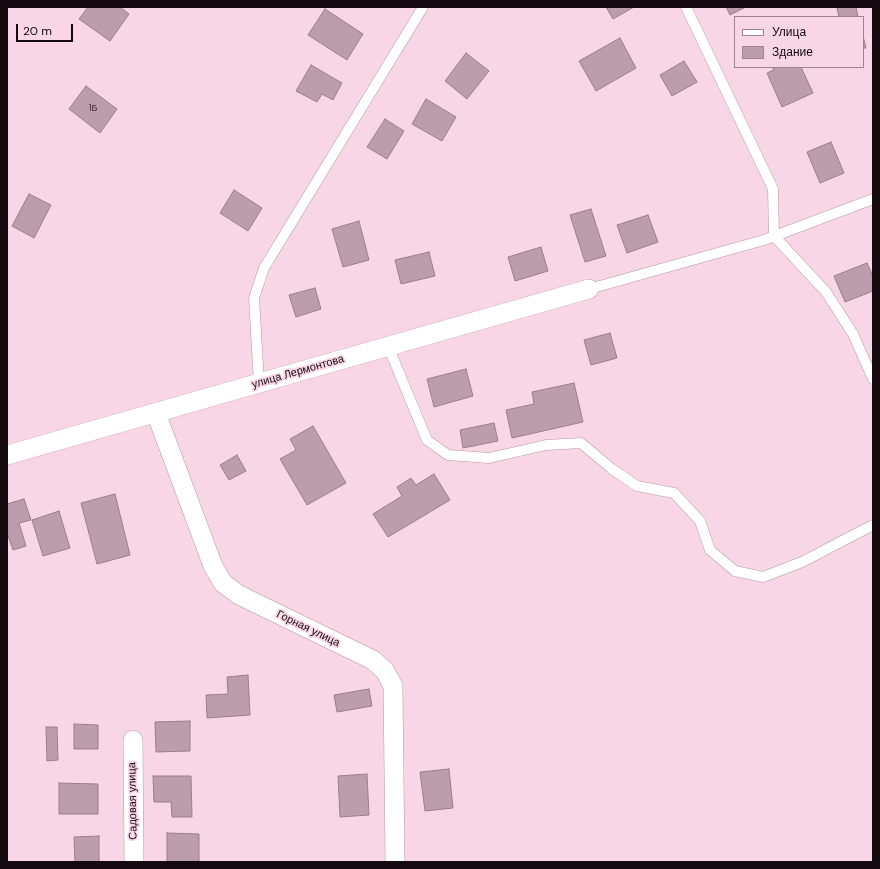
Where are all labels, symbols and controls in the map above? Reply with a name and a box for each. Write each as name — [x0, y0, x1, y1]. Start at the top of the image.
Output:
scale bar — [18, 16, 75, 42]
legend — [734, 16, 864, 68]
text: 20 m — [23, 23, 52, 39]
text: Улица — [772, 24, 806, 40]
text: Здание — [772, 44, 813, 60]
house number: 1Б — [89, 104, 97, 114]
street label: улица Лермонтова — [250, 353, 346, 391]
street label: Горная улица — [274, 608, 342, 650]
street label: Садовая улица — [126, 762, 140, 840]

